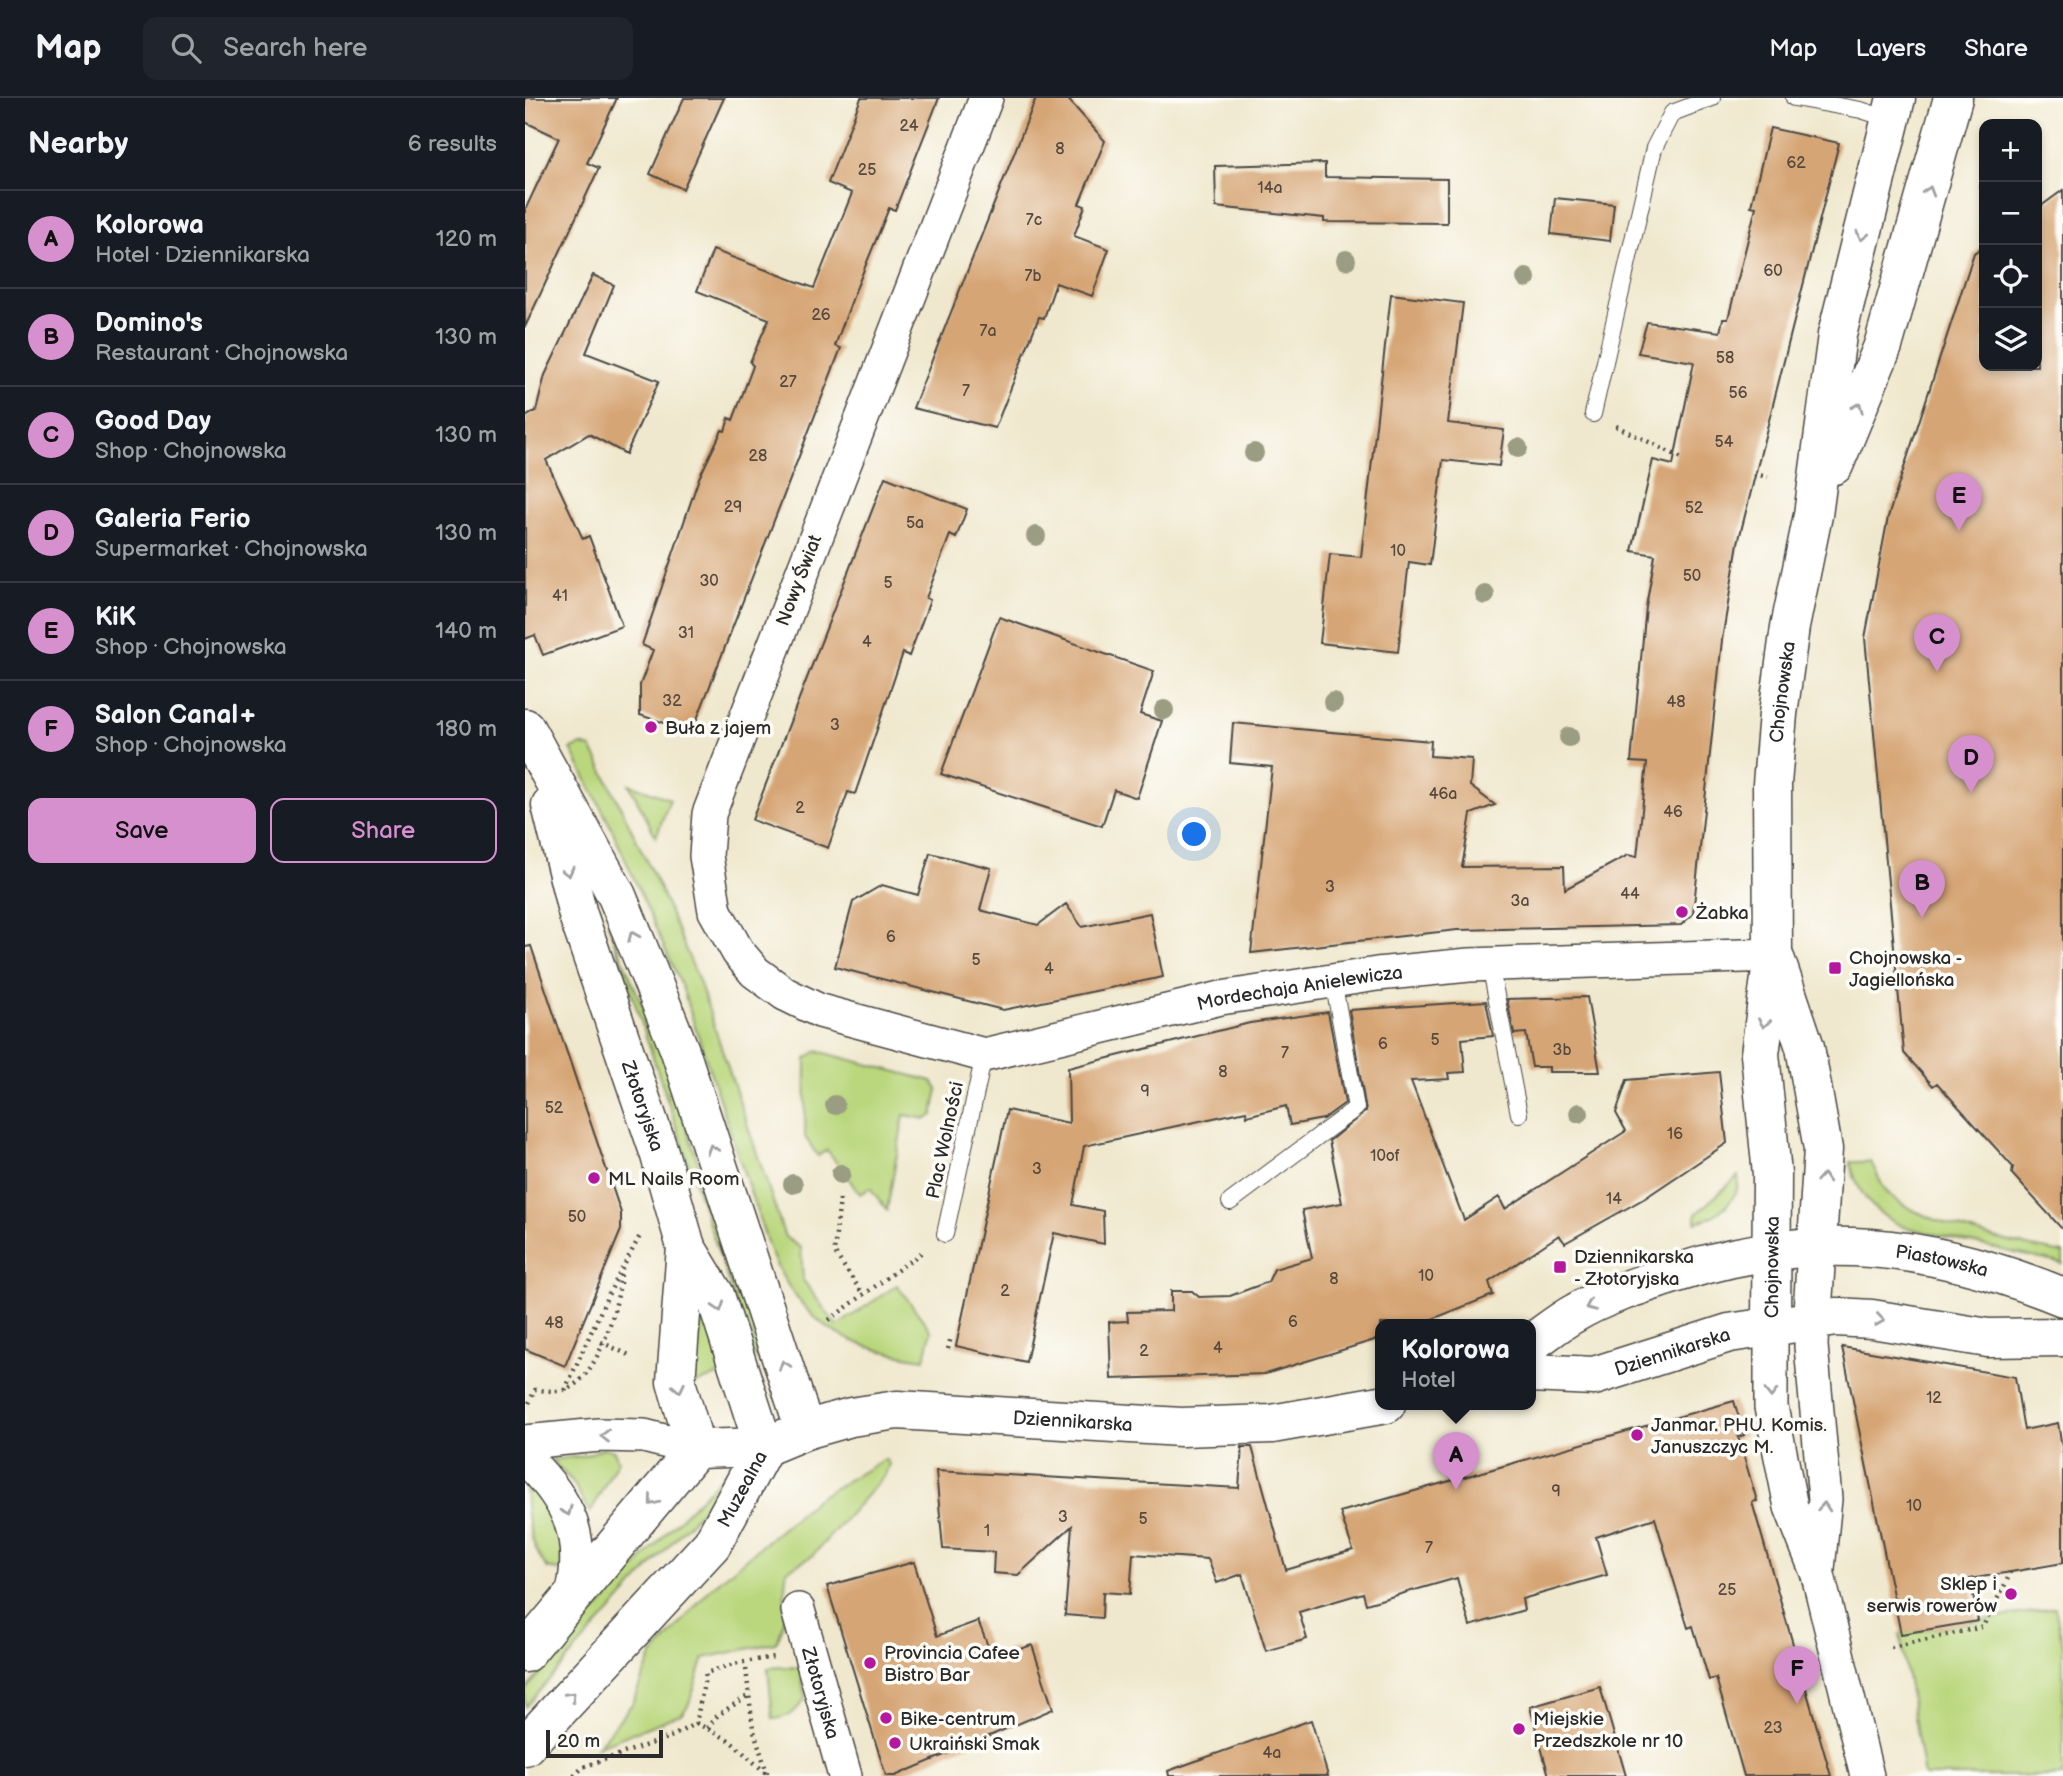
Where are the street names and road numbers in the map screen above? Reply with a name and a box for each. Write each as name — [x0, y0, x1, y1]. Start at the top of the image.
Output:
street label: Nowy Świat — [771, 531, 827, 629]
street label: Chojnowska — [1766, 640, 1801, 744]
street label: Mordechaja Anielewicza — [1195, 962, 1404, 1016]
street label: Złotoryjska — [615, 1057, 668, 1155]
street label: Plac Wolności — [922, 1080, 969, 1201]
street label: Chojnowska — [1761, 1216, 1785, 1318]
street label: Piastowska — [1894, 1241, 1991, 1283]
street label: Dziennikarska — [1612, 1323, 1733, 1382]
street label: Dziennikarska — [1012, 1407, 1133, 1437]
street label: Muzealna — [713, 1447, 773, 1532]
street label: Złotoryjska — [796, 1644, 844, 1742]

